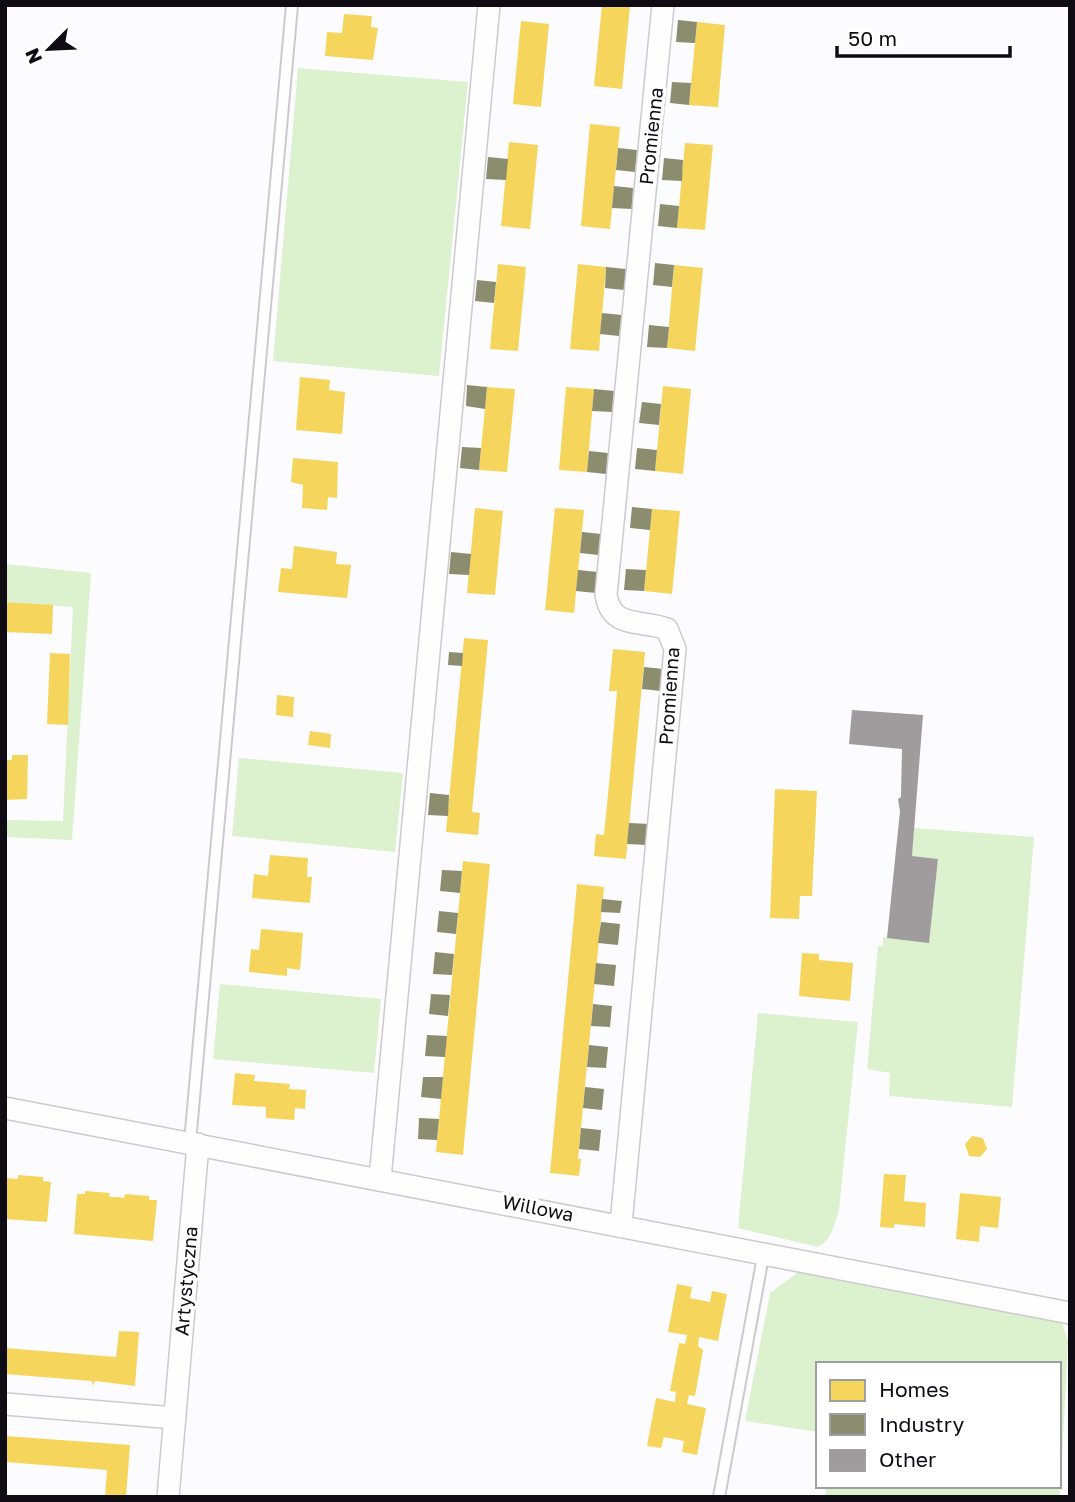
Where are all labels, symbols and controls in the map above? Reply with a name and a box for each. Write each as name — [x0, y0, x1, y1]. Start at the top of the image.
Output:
north arrow — [14, 14, 84, 84]
scale bar — [837, 14, 1010, 58]
text: 50 m — [848, 25, 897, 51]
text: N — [20, 45, 46, 67]
street label: Promienna — [634, 86, 667, 186]
street label: Promienna — [654, 646, 683, 746]
street label: Willowa — [500, 1189, 576, 1226]
street label: Artystyczna — [169, 1225, 202, 1337]
legend — [816, 1362, 1061, 1488]
text: Homes — [879, 1376, 949, 1402]
text: Industry — [879, 1411, 964, 1437]
text: Other — [879, 1446, 936, 1472]

